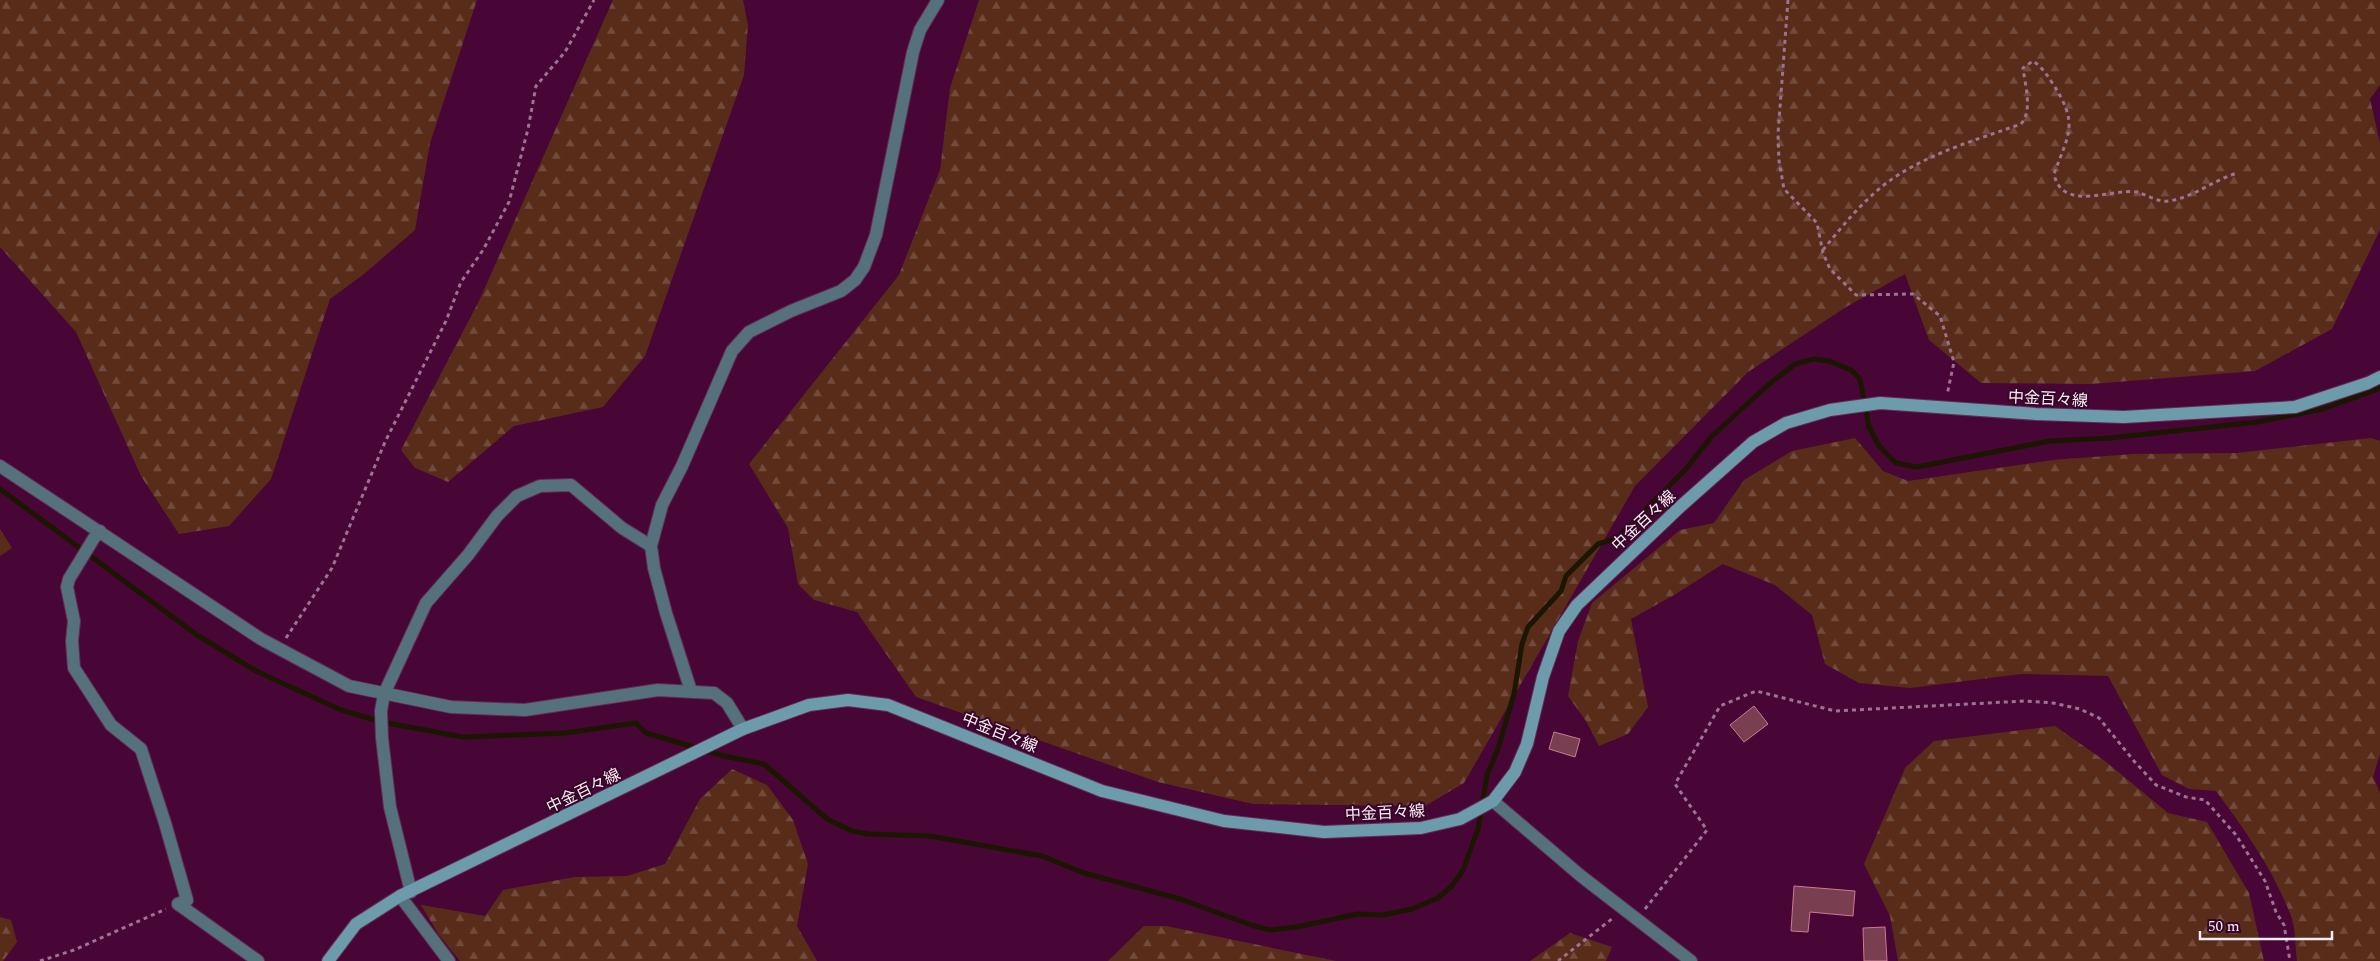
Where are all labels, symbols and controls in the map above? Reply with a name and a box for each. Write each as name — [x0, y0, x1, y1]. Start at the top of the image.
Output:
street label: 中金百々線 — [2007, 385, 2089, 413]
street label: 中金百々線 — [1606, 485, 1681, 557]
street label: 中金百々線 — [958, 707, 1041, 759]
street label: 中金百々線 — [542, 763, 625, 819]
street label: 中金百々線 — [1344, 799, 1426, 827]
scale bar — [2200, 908, 2332, 940]
text: 50 m — [2208, 915, 2240, 938]

